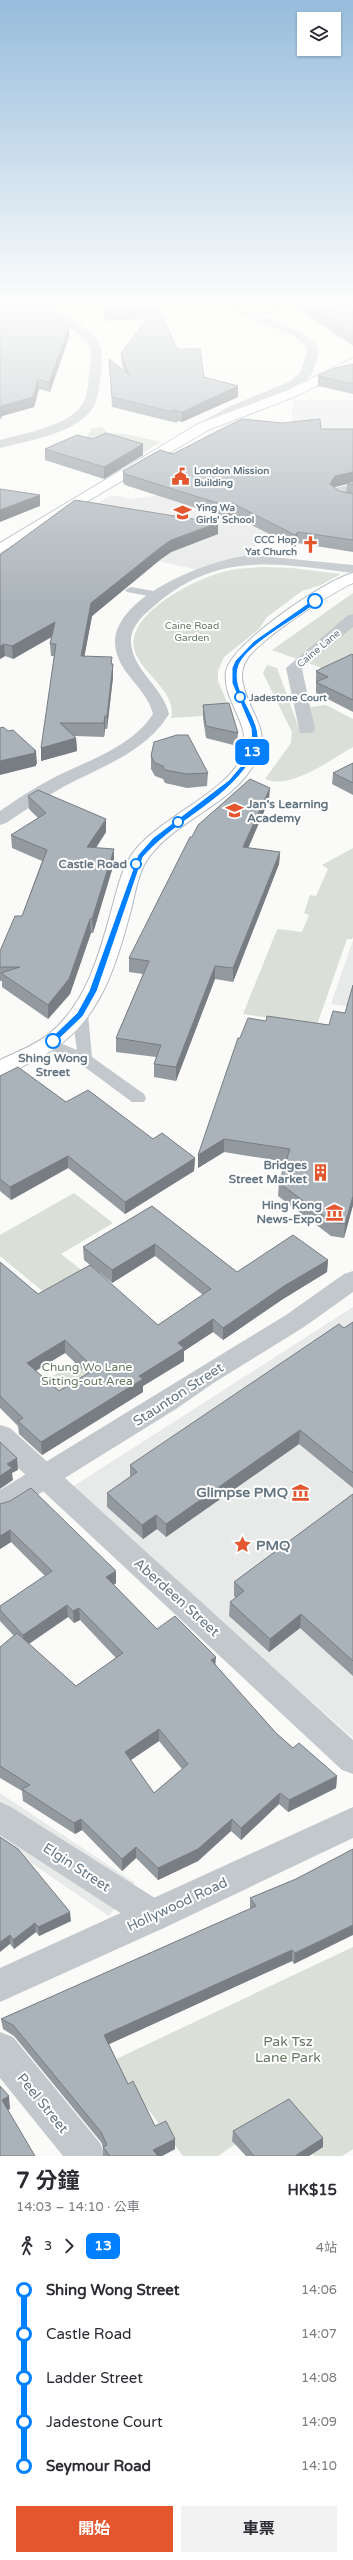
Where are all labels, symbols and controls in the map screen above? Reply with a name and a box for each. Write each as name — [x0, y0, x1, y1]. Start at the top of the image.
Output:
map controls — [297, 12, 341, 56]
button: layers — [297, 12, 341, 56]
place label: London Mission Building — [194, 465, 269, 489]
public building icon: London Mission Building — [171, 466, 191, 486]
place label: Ying Wa Girls' School — [196, 502, 254, 526]
school or university icon: Ying Wa Girls' School — [173, 503, 193, 523]
place label: CCC Hop Yat Church — [245, 534, 298, 558]
church icon: CCC Hop Yat Church — [300, 535, 320, 555]
unlabelled marker — [307, 593, 323, 609]
park label: Caine Road Garden — [165, 620, 219, 644]
street label: Caine Lane — [295, 627, 343, 670]
marker: Jadestone Court — [234, 691, 246, 703]
place label: Jadestone Court — [248, 692, 327, 704]
line badge: 13 — [234, 739, 270, 765]
text: 13 — [243, 743, 261, 760]
place label: Jan's Learning Academy — [246, 797, 328, 826]
school or university icon: Jan's Learning Academy — [224, 801, 244, 821]
unlabelled marker — [172, 816, 184, 828]
place label: Castle Road — [59, 857, 127, 871]
marker: Castle Road — [130, 858, 142, 870]
marker: Shing Wong Street — [45, 1033, 61, 1049]
place label: Shing Wong Street — [18, 1051, 88, 1079]
place label: Bridges Street Market — [229, 1158, 307, 1186]
building icon: Bridges Street Market — [310, 1162, 330, 1182]
place label: Hing Kong News-Expo — [257, 1198, 322, 1227]
museum icon: Hing Kong News-Expo — [325, 1202, 345, 1222]
street label: Staunton Street — [130, 1359, 227, 1430]
park label: Chung Wo Lane Sitting-out Area — [41, 1360, 133, 1388]
museum icon: Glimpse PMQ — [291, 1482, 311, 1502]
place label: Glimpse PMQ — [196, 1484, 288, 1501]
place icon: PMQ — [233, 1535, 253, 1555]
place label: PMQ — [256, 1537, 290, 1554]
street label: Aberdeen Street — [130, 1555, 223, 1641]
street label: Elgin Street — [40, 1839, 114, 1896]
street label: Hollywood Road — [124, 1874, 230, 1935]
park label: Pak Tsz Lane Park — [255, 2033, 321, 2066]
street label: Peel Street — [13, 2070, 72, 2137]
text: 7 分鐘 — [16, 2168, 80, 2194]
text: HK$15 — [288, 2181, 337, 2199]
text: 14:03 – 14:10 · 公車 — [16, 2199, 140, 2215]
icon: walk — [16, 2235, 38, 2257]
icon: forward — [58, 2235, 80, 2257]
text: 13 — [94, 2237, 112, 2254]
text: 3 — [44, 2238, 52, 2254]
text: 4站 — [316, 2240, 337, 2256]
text: Shing Wong Street — [46, 2281, 179, 2299]
text: 14:06 — [301, 2282, 337, 2298]
text: Castle Road — [46, 2325, 132, 2343]
text: 14:07 — [301, 2326, 337, 2342]
text: Ladder Street — [46, 2369, 143, 2387]
text: 14:08 — [301, 2370, 337, 2386]
text: Jadestone Court — [46, 2413, 163, 2431]
text: 14:09 — [301, 2414, 337, 2430]
text: Seymour Road — [46, 2457, 151, 2475]
text: 14:10 — [301, 2458, 337, 2474]
button: 開始 — [16, 2506, 173, 2552]
button: 車票 — [181, 2506, 337, 2552]

